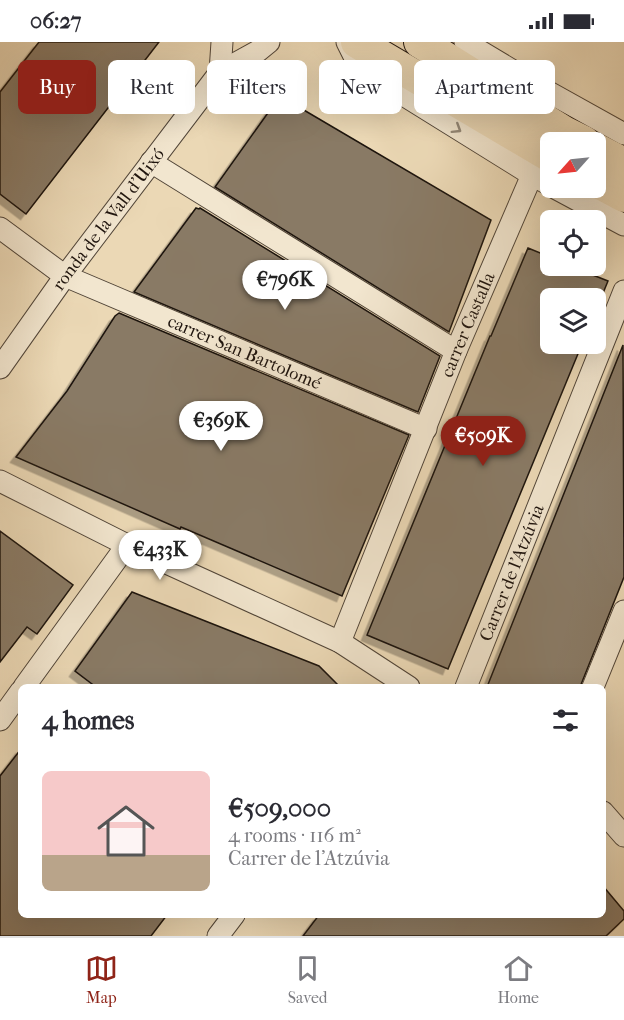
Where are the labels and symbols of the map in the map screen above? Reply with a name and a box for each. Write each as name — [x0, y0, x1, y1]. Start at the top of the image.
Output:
one-way arrow — [451, 122, 462, 133]
north arrow — [540, 132, 606, 198]
street label: ronda de la Vall d'Uixó — [48, 144, 169, 294]
pin: €796K — [243, 260, 327, 311]
street label: carrer Castalla — [436, 268, 500, 380]
street label: carrer San Bartolomé — [165, 310, 325, 394]
pin: €369K — [179, 401, 263, 452]
pin: €509K — [441, 416, 525, 467]
street label: Carrer de l'Atzúvia — [475, 501, 549, 644]
pin: €433K — [118, 530, 202, 581]

